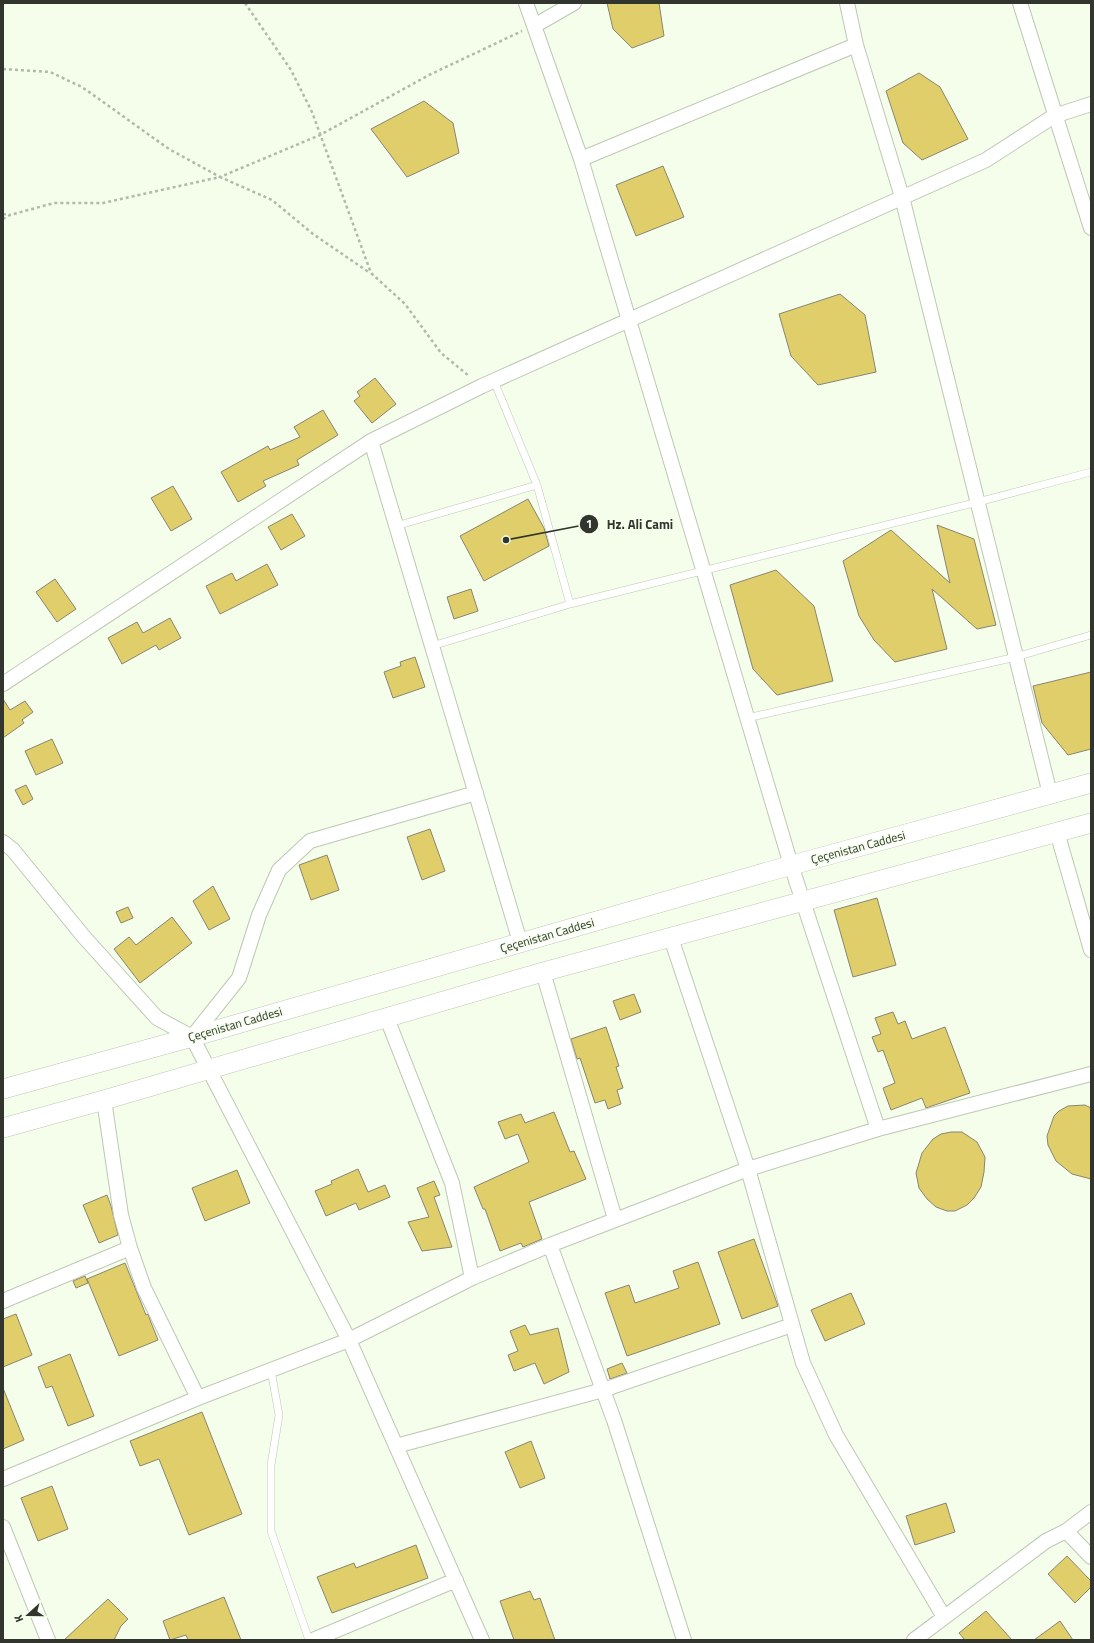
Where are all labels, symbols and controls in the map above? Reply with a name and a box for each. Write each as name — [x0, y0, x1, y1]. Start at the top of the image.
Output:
callout: Hz. Ali Cami — [579, 512, 681, 537]
text: 1 — [586, 514, 592, 533]
text: Hz. Ali Cami — [607, 514, 673, 534]
street label: Çeçenistan Caddesi — [809, 825, 907, 869]
street label: Çeçenistan Caddesi — [498, 912, 596, 958]
street label: Çeçenistan Caddesi — [186, 1001, 284, 1047]
north arrow — [8, 1595, 48, 1635]
text: K — [10, 1612, 27, 1624]

